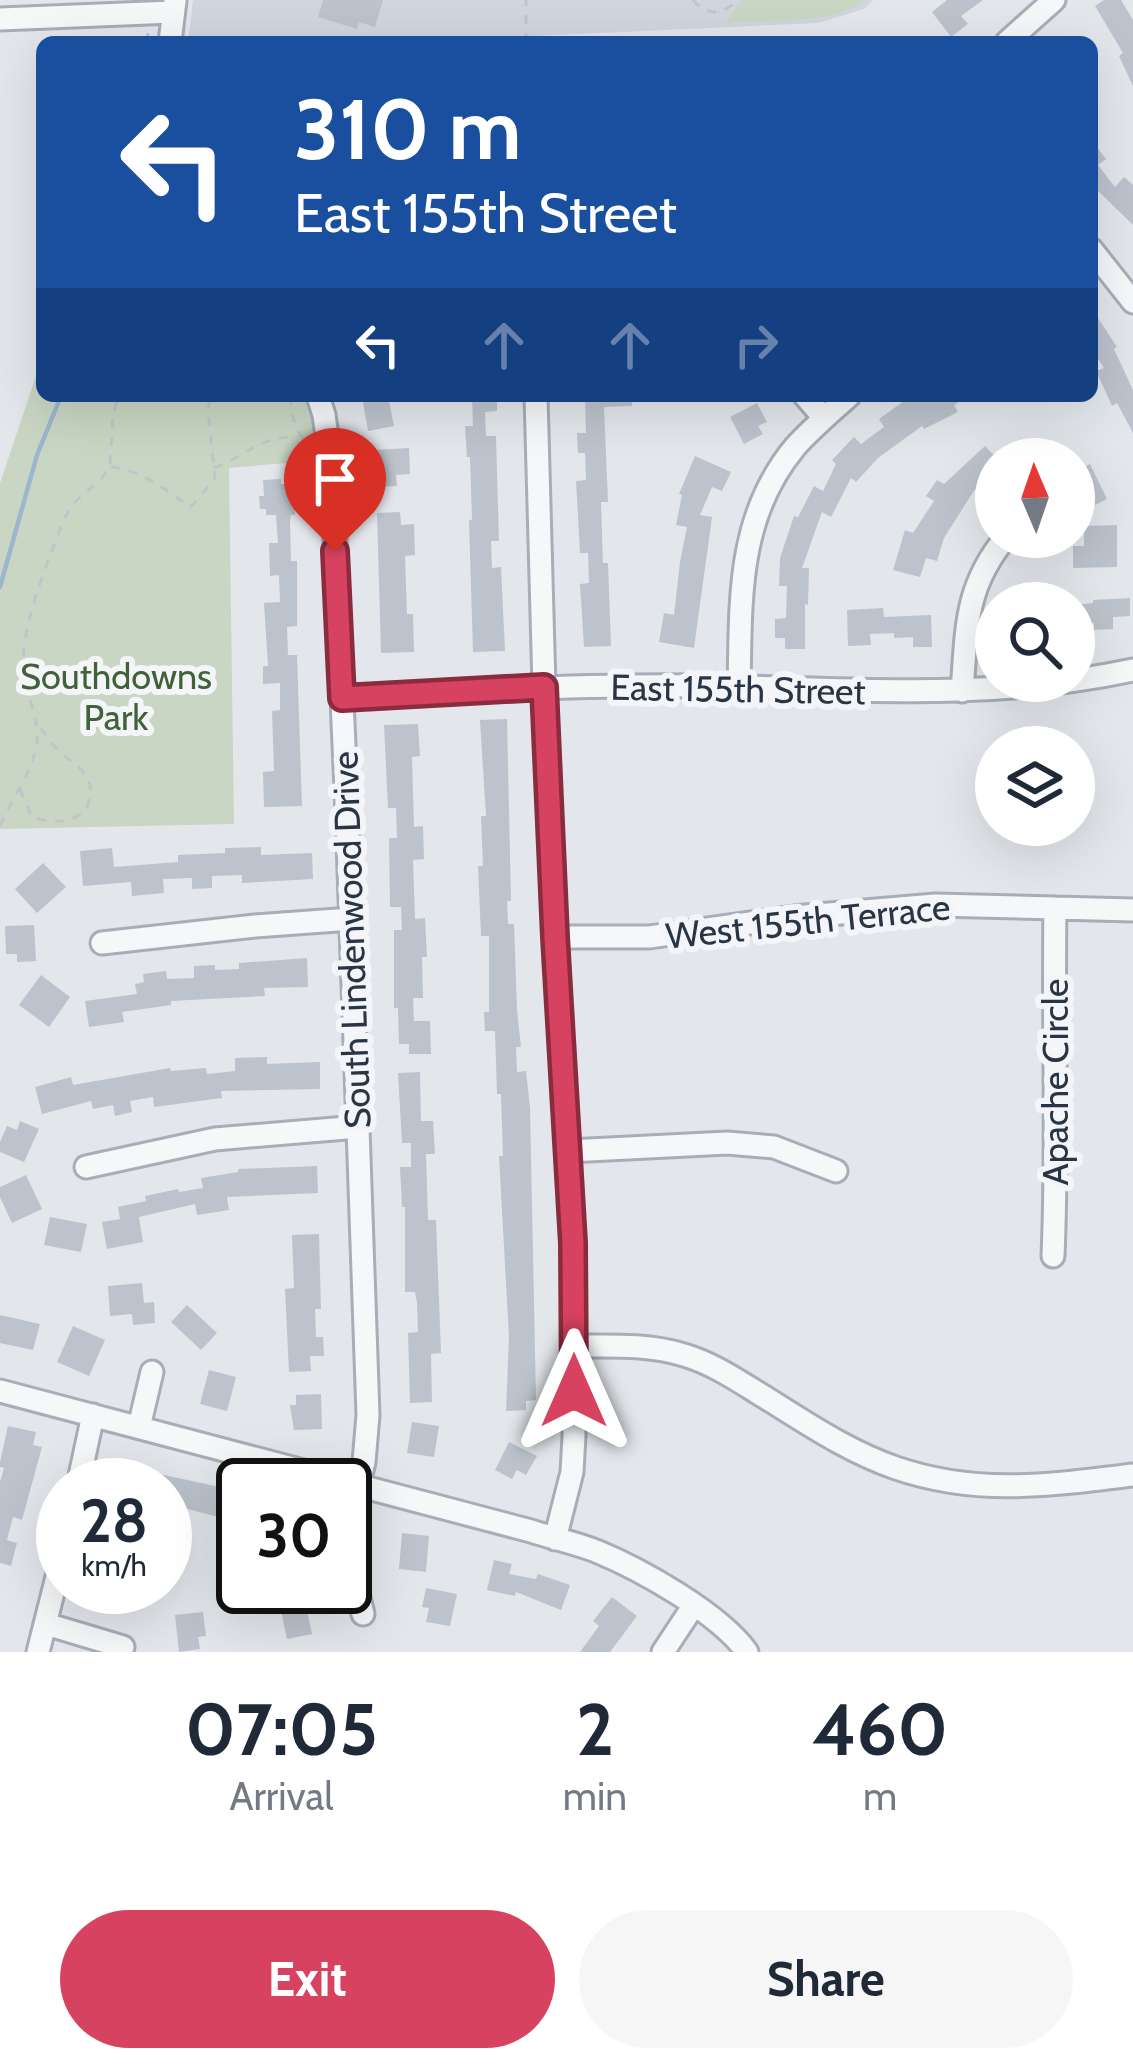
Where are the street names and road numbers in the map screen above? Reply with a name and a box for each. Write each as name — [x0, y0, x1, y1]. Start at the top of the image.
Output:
street label: East 155th Street — [610, 665, 866, 713]
street label: South Lindenwood Drive — [322, 750, 380, 1130]
street label: West 155th Terrace — [664, 884, 952, 958]
street label: Apache Circle — [1033, 979, 1077, 1185]

